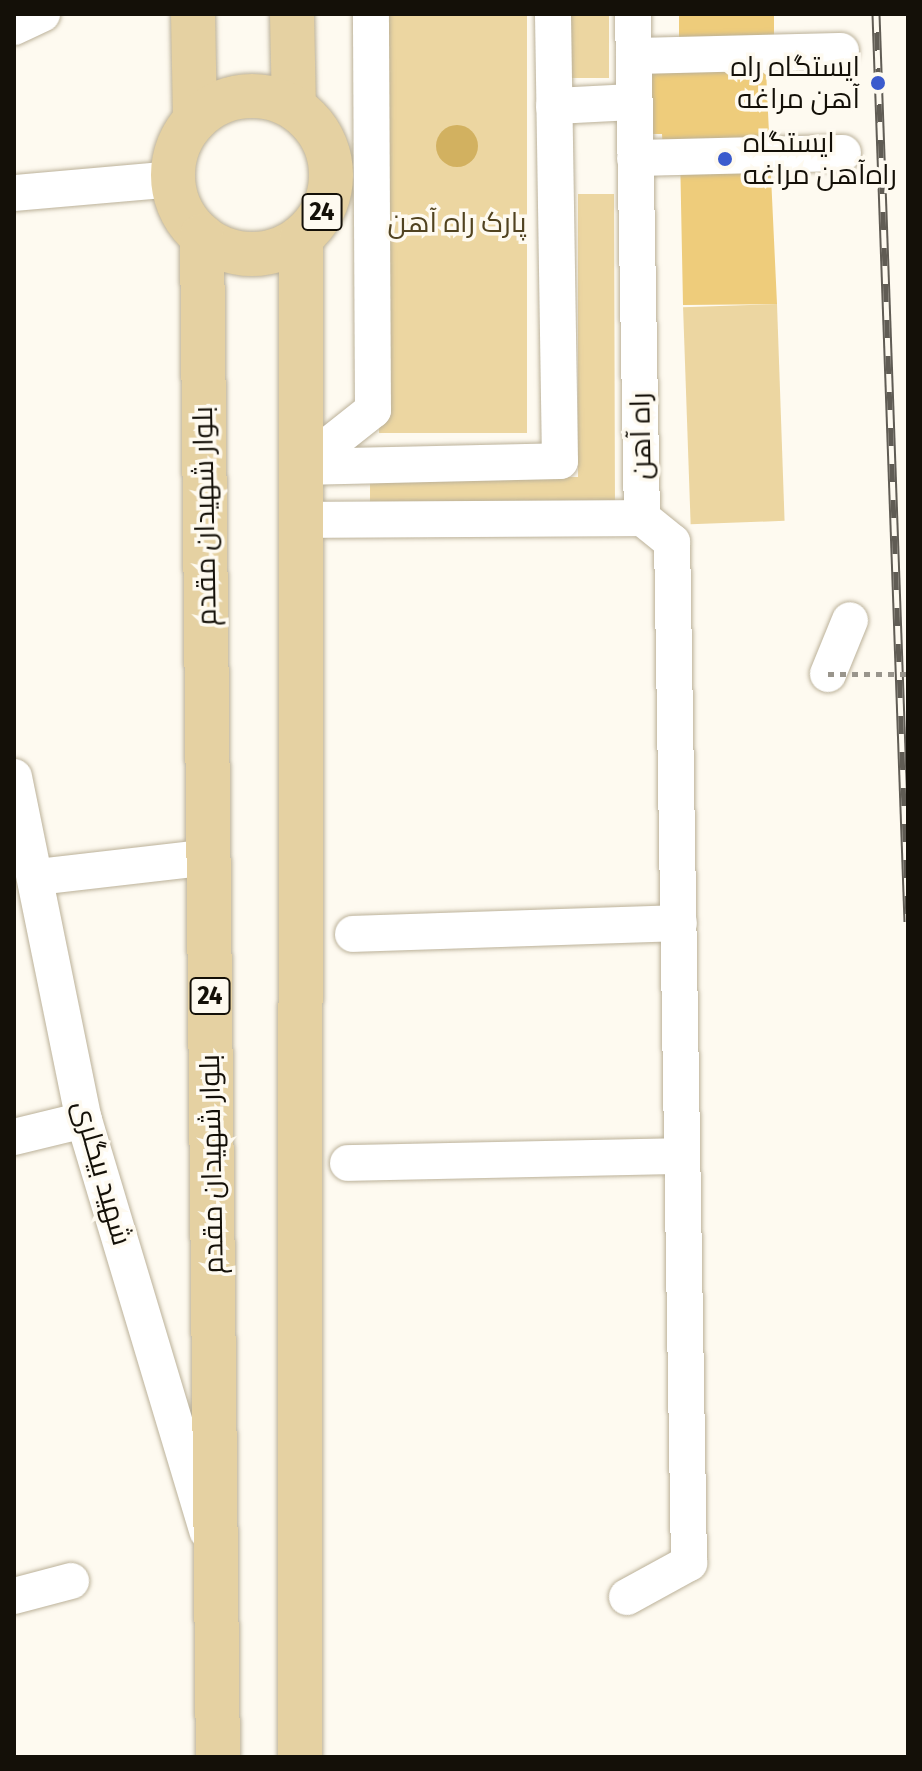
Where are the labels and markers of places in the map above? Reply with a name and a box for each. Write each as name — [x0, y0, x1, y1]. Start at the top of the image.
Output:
place label: ایستگاه راه آهن مراغه — [730, 50, 860, 116]
marker: ایستگاه راه آهن مراغه — [867, 72, 889, 94]
place label: ایستگاه راه‌آهن مراغه — [743, 126, 897, 192]
marker: ایستگاه راه‌آهن مراغه — [714, 148, 736, 170]

